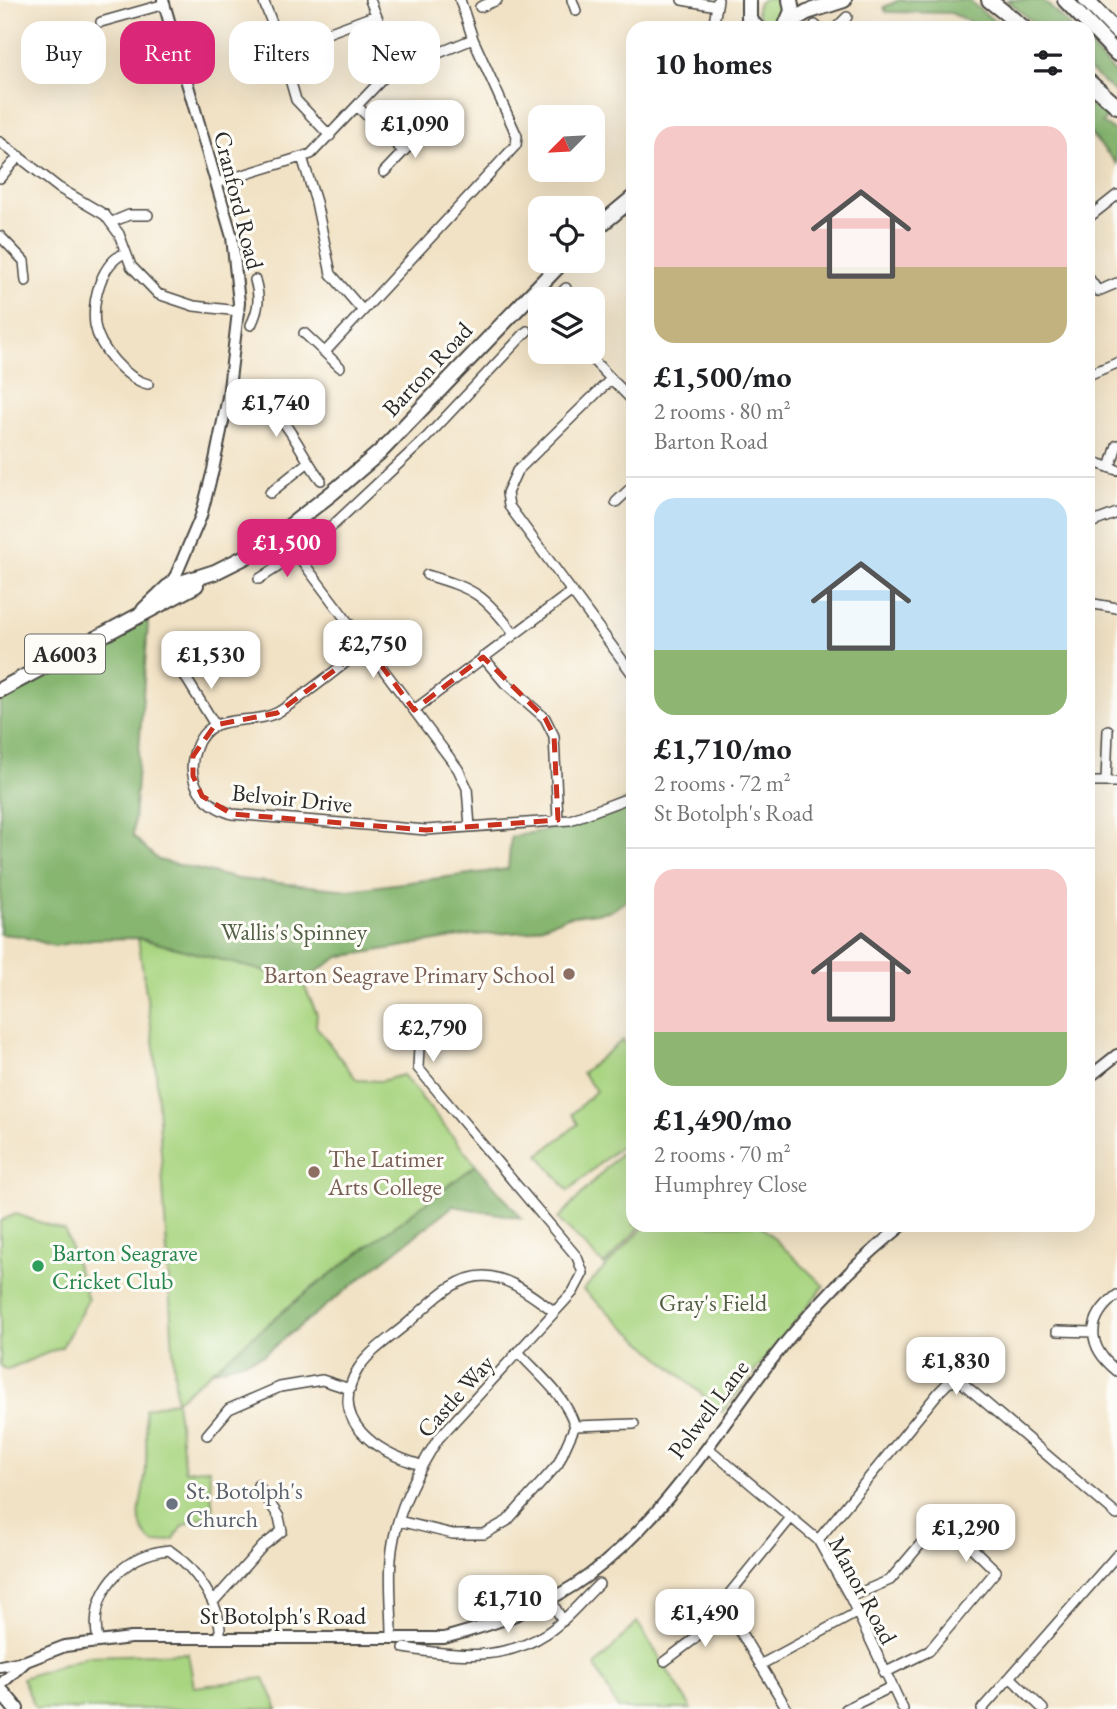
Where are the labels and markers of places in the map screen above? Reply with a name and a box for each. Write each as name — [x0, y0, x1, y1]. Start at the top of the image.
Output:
pin: £1,090 — [358, 100, 472, 160]
pin: £1,740 — [219, 380, 333, 439]
pin: £1,500 — [230, 520, 344, 579]
pin: £2,750 — [316, 620, 430, 680]
pin: £1,530 — [154, 632, 268, 691]
place label: Barton Seagrave Primary School — [264, 959, 555, 990]
marker: Barton Seagrave Primary School — [561, 966, 577, 982]
pin: £2,790 — [376, 1004, 490, 1064]
place label: The Latimer Arts College — [327, 1143, 444, 1202]
marker: The Latimer Arts College — [306, 1164, 322, 1180]
place label: Barton Seagrave Cricket Club — [52, 1237, 198, 1296]
marker: Barton Seagrave Cricket Club — [30, 1258, 46, 1274]
pin: £1,830 — [899, 1338, 1013, 1397]
place label: St. Botolph's Church — [186, 1475, 303, 1534]
marker: St. Botolph's Church — [164, 1496, 180, 1512]
pin: £1,290 — [909, 1504, 1023, 1564]
pin: £1,710 — [451, 1576, 565, 1635]
pin: £1,490 — [648, 1590, 762, 1649]

